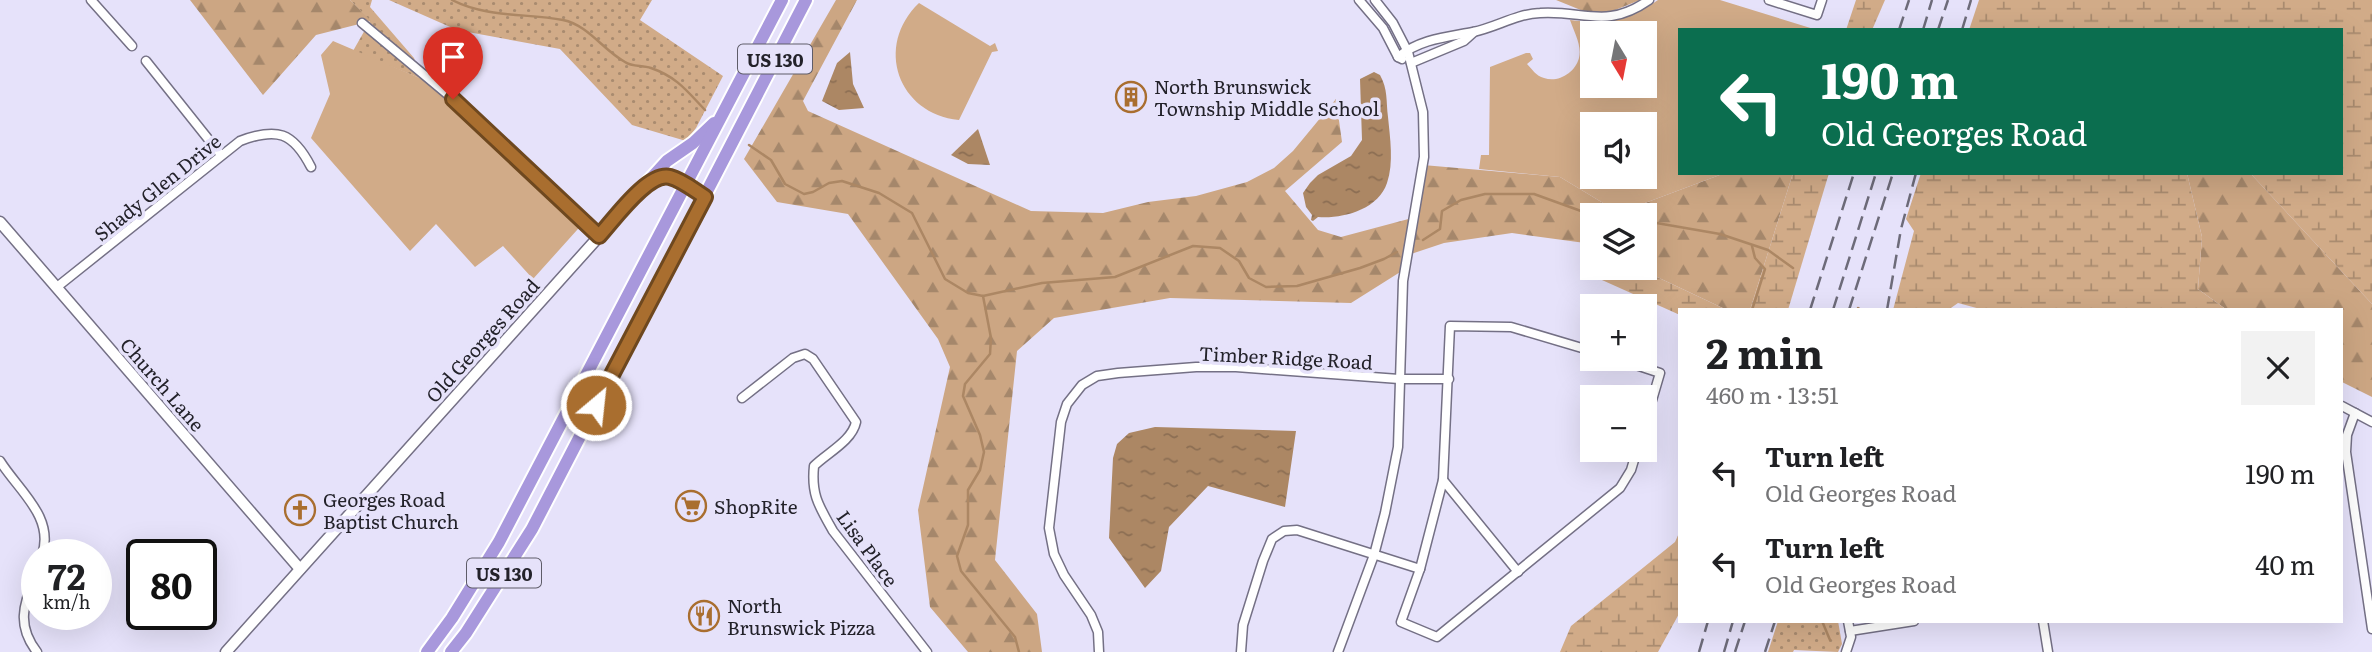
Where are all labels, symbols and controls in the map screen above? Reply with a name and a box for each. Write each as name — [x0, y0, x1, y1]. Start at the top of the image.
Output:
north arrow — [1580, 21, 1657, 98]
map controls — [1580, 21, 1657, 462]
pin — [423, 27, 483, 99]
icon: arrive — [434, 38, 472, 76]
text: 190 m — [1821, 41, 1958, 114]
road number: US 130 — [738, 44, 812, 74]
icon: left — [1706, 56, 1797, 147]
place label: North Brunswick Township Middle School — [1154, 72, 1379, 122]
building icon: North Brunswick Township Middle School — [1114, 80, 1148, 114]
text: Old Georges Road — [1821, 108, 2087, 156]
button: sound — [1580, 112, 1657, 189]
street label: Shady Glen Drive — [87, 127, 227, 247]
button: layers — [1580, 203, 1657, 280]
street label: Old Georges Road — [419, 272, 546, 408]
button: + — [1580, 294, 1657, 371]
text: 2 min — [1706, 320, 1823, 382]
street label: Church Lane — [114, 331, 212, 437]
button: close — [2241, 331, 2315, 405]
street label: Timber Ridge Road — [1199, 338, 1374, 376]
position arrow — [559, 368, 633, 442]
text: 460 m · 13:51 — [1706, 377, 1839, 411]
button: − — [1580, 385, 1657, 462]
text: Turn left — [1765, 436, 1884, 475]
text: 190 m — [2245, 453, 2315, 492]
icon: left — [1706, 454, 1744, 492]
text: Old Georges Road — [1765, 475, 1957, 509]
place label: Georges Road Baptist Church — [323, 485, 459, 535]
supermarket icon: ShopRite — [674, 489, 708, 523]
place label: ShopRite — [714, 492, 798, 520]
church icon: Georges Road Baptist Church — [283, 493, 317, 527]
street label: Lisa Place — [831, 504, 905, 592]
text: Turn left — [1765, 527, 1884, 566]
speed limit sign: 80 — [126, 539, 217, 630]
text: 40 m — [2255, 544, 2315, 583]
icon: left — [1706, 545, 1744, 583]
text: 72 — [47, 549, 86, 601]
road number: US 130 — [467, 558, 541, 588]
text: Old Georges Road — [1765, 566, 1957, 600]
text: km/h — [43, 588, 90, 615]
place label: North Brunswick Pizza — [727, 591, 876, 641]
restaurant icon: North Brunswick Pizza — [687, 599, 721, 633]

